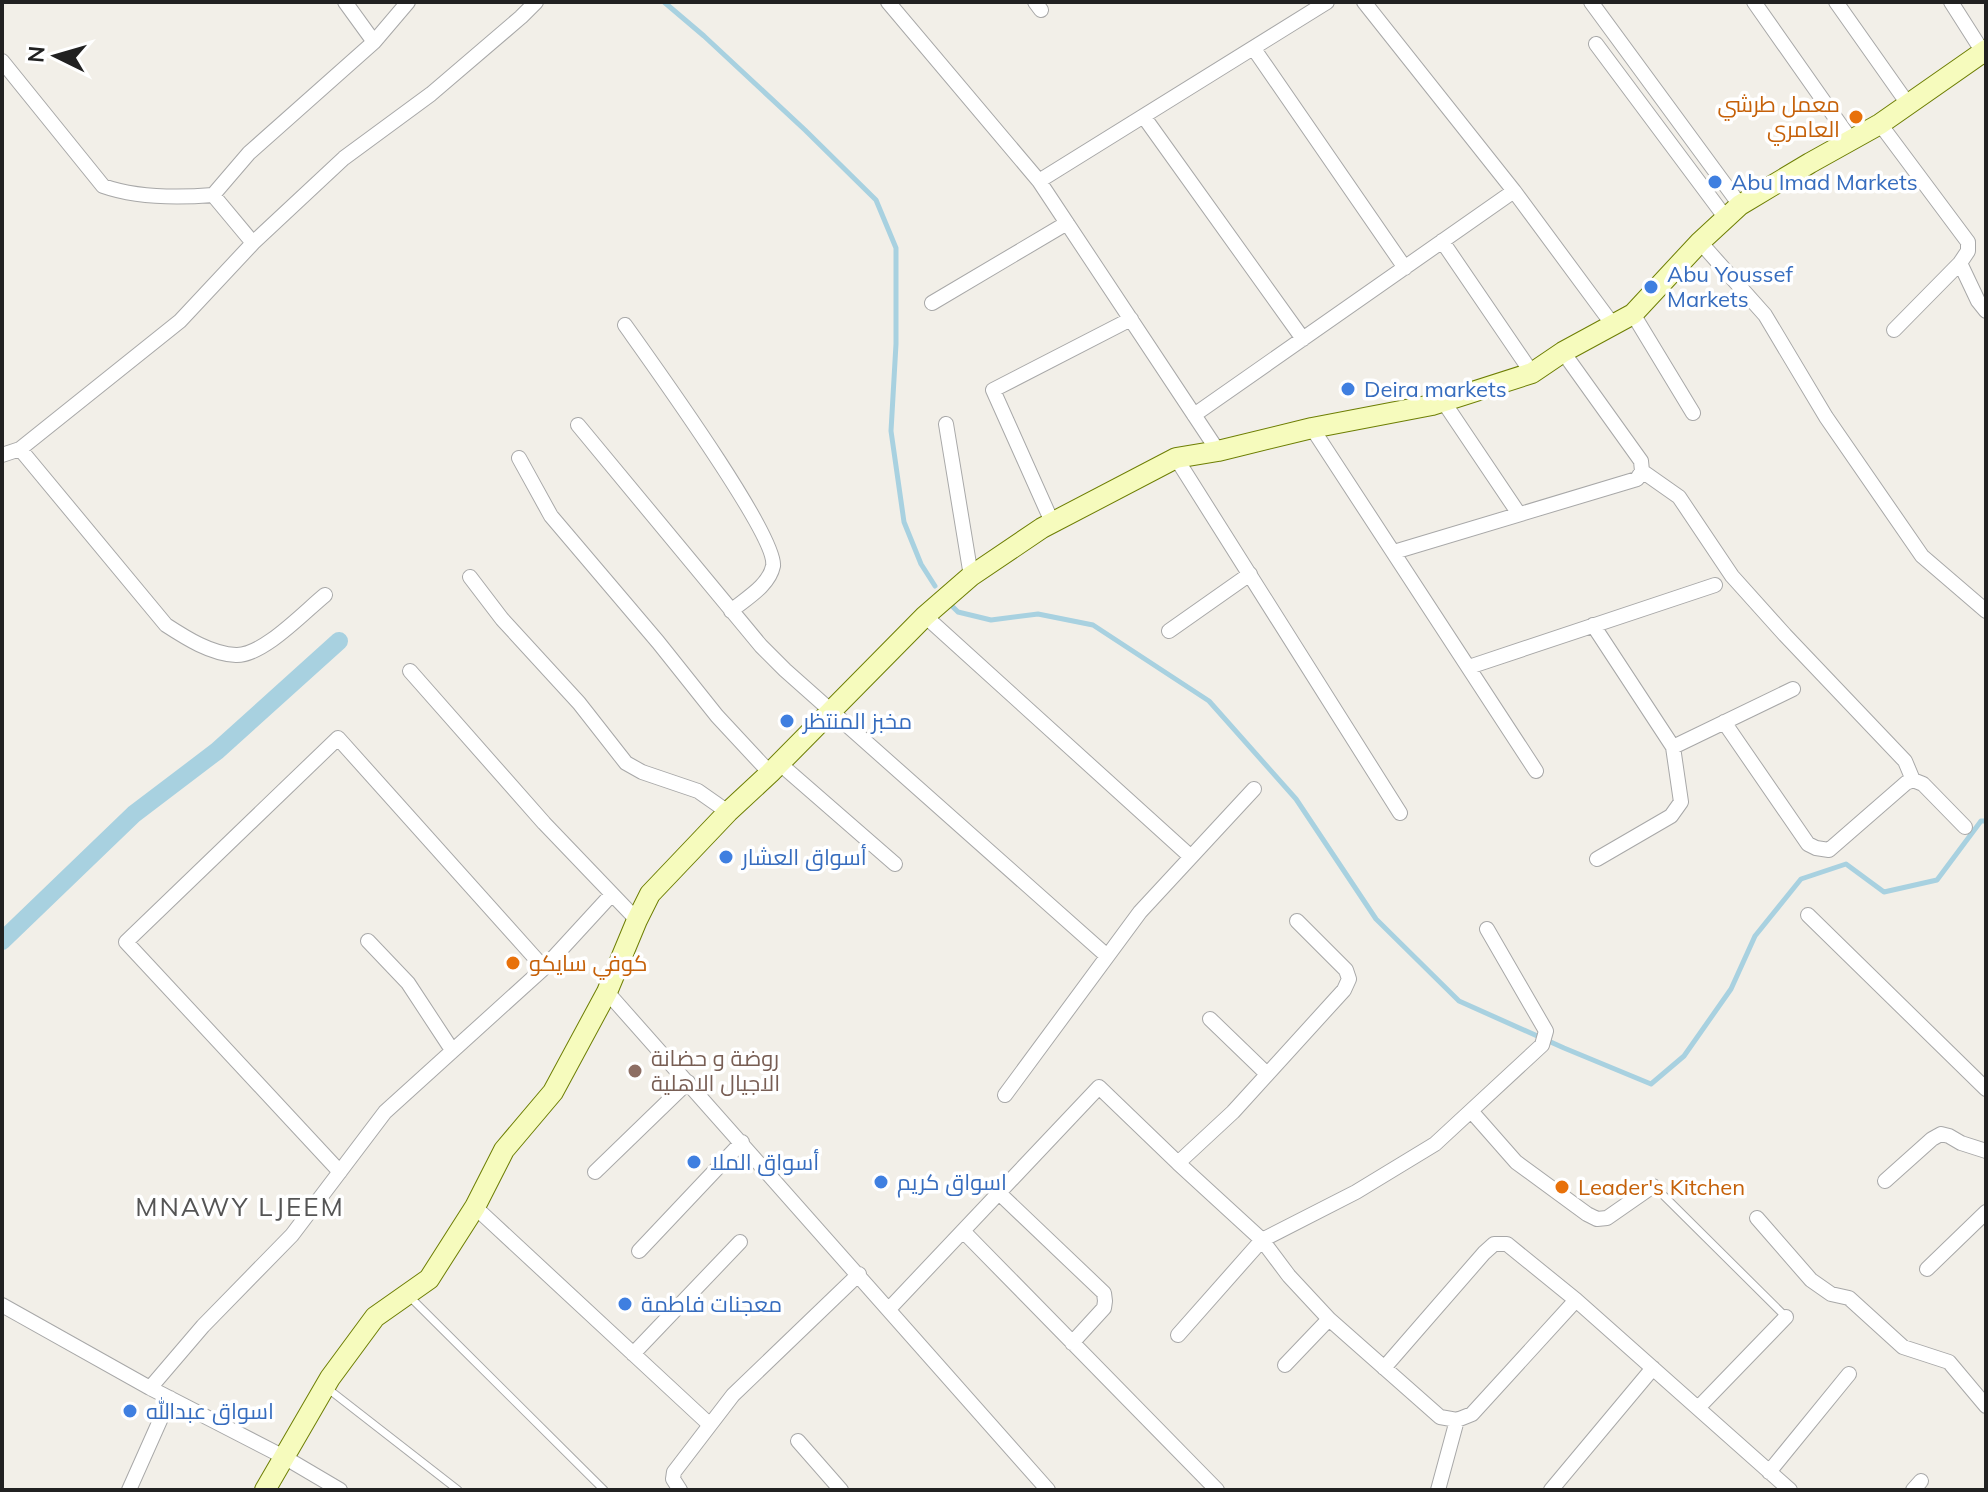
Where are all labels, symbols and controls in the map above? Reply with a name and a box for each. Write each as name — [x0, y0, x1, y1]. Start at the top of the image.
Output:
north arrow — [16, 16, 96, 96]
text: N — [21, 45, 51, 64]
place label: معمل طرشي العامري — [1717, 90, 1840, 146]
marker: معمل طرشي العامري — [1847, 108, 1865, 126]
place label: Abu Imad Markets — [1731, 168, 1918, 196]
marker: Abu Imad Markets — [1706, 173, 1724, 191]
place label: Abu Youssef Markets — [1667, 260, 1793, 313]
marker: Abu Youssef Markets — [1642, 278, 1660, 296]
place label: Deira markets — [1364, 375, 1507, 403]
marker: Deira markets — [1339, 380, 1357, 398]
place label: مخبز المنتظر — [801, 707, 912, 735]
marker: مخبز المنتظر — [778, 712, 796, 730]
place label: أسواق العشار — [740, 843, 867, 871]
marker: أسواق العشار — [717, 848, 735, 866]
place label: كوفي سايكو — [529, 949, 647, 980]
marker: كوفي سايكو — [504, 954, 522, 972]
place label: روضة و حضانة الاجيال الاهلية — [651, 1044, 780, 1097]
marker: روضة و حضانة الاجيال الاهلية — [626, 1062, 644, 1080]
place label: أسواق الملا — [710, 1148, 819, 1176]
marker: أسواق الملا — [685, 1153, 703, 1171]
place label: اسواق كريم — [897, 1168, 1007, 1198]
marker: اسواق كريم — [872, 1173, 890, 1191]
place label: Leader's Kitchen — [1578, 1173, 1745, 1201]
marker: Leader's Kitchen — [1553, 1178, 1571, 1196]
district label: MNAWY LJEEM — [135, 1190, 345, 1223]
place label: معجنات فاطمة — [641, 1290, 782, 1318]
marker: معجنات فاطمة — [616, 1295, 634, 1313]
place label: اسواق عبدالله — [146, 1397, 274, 1425]
marker: اسواق عبدالله — [121, 1402, 139, 1420]

